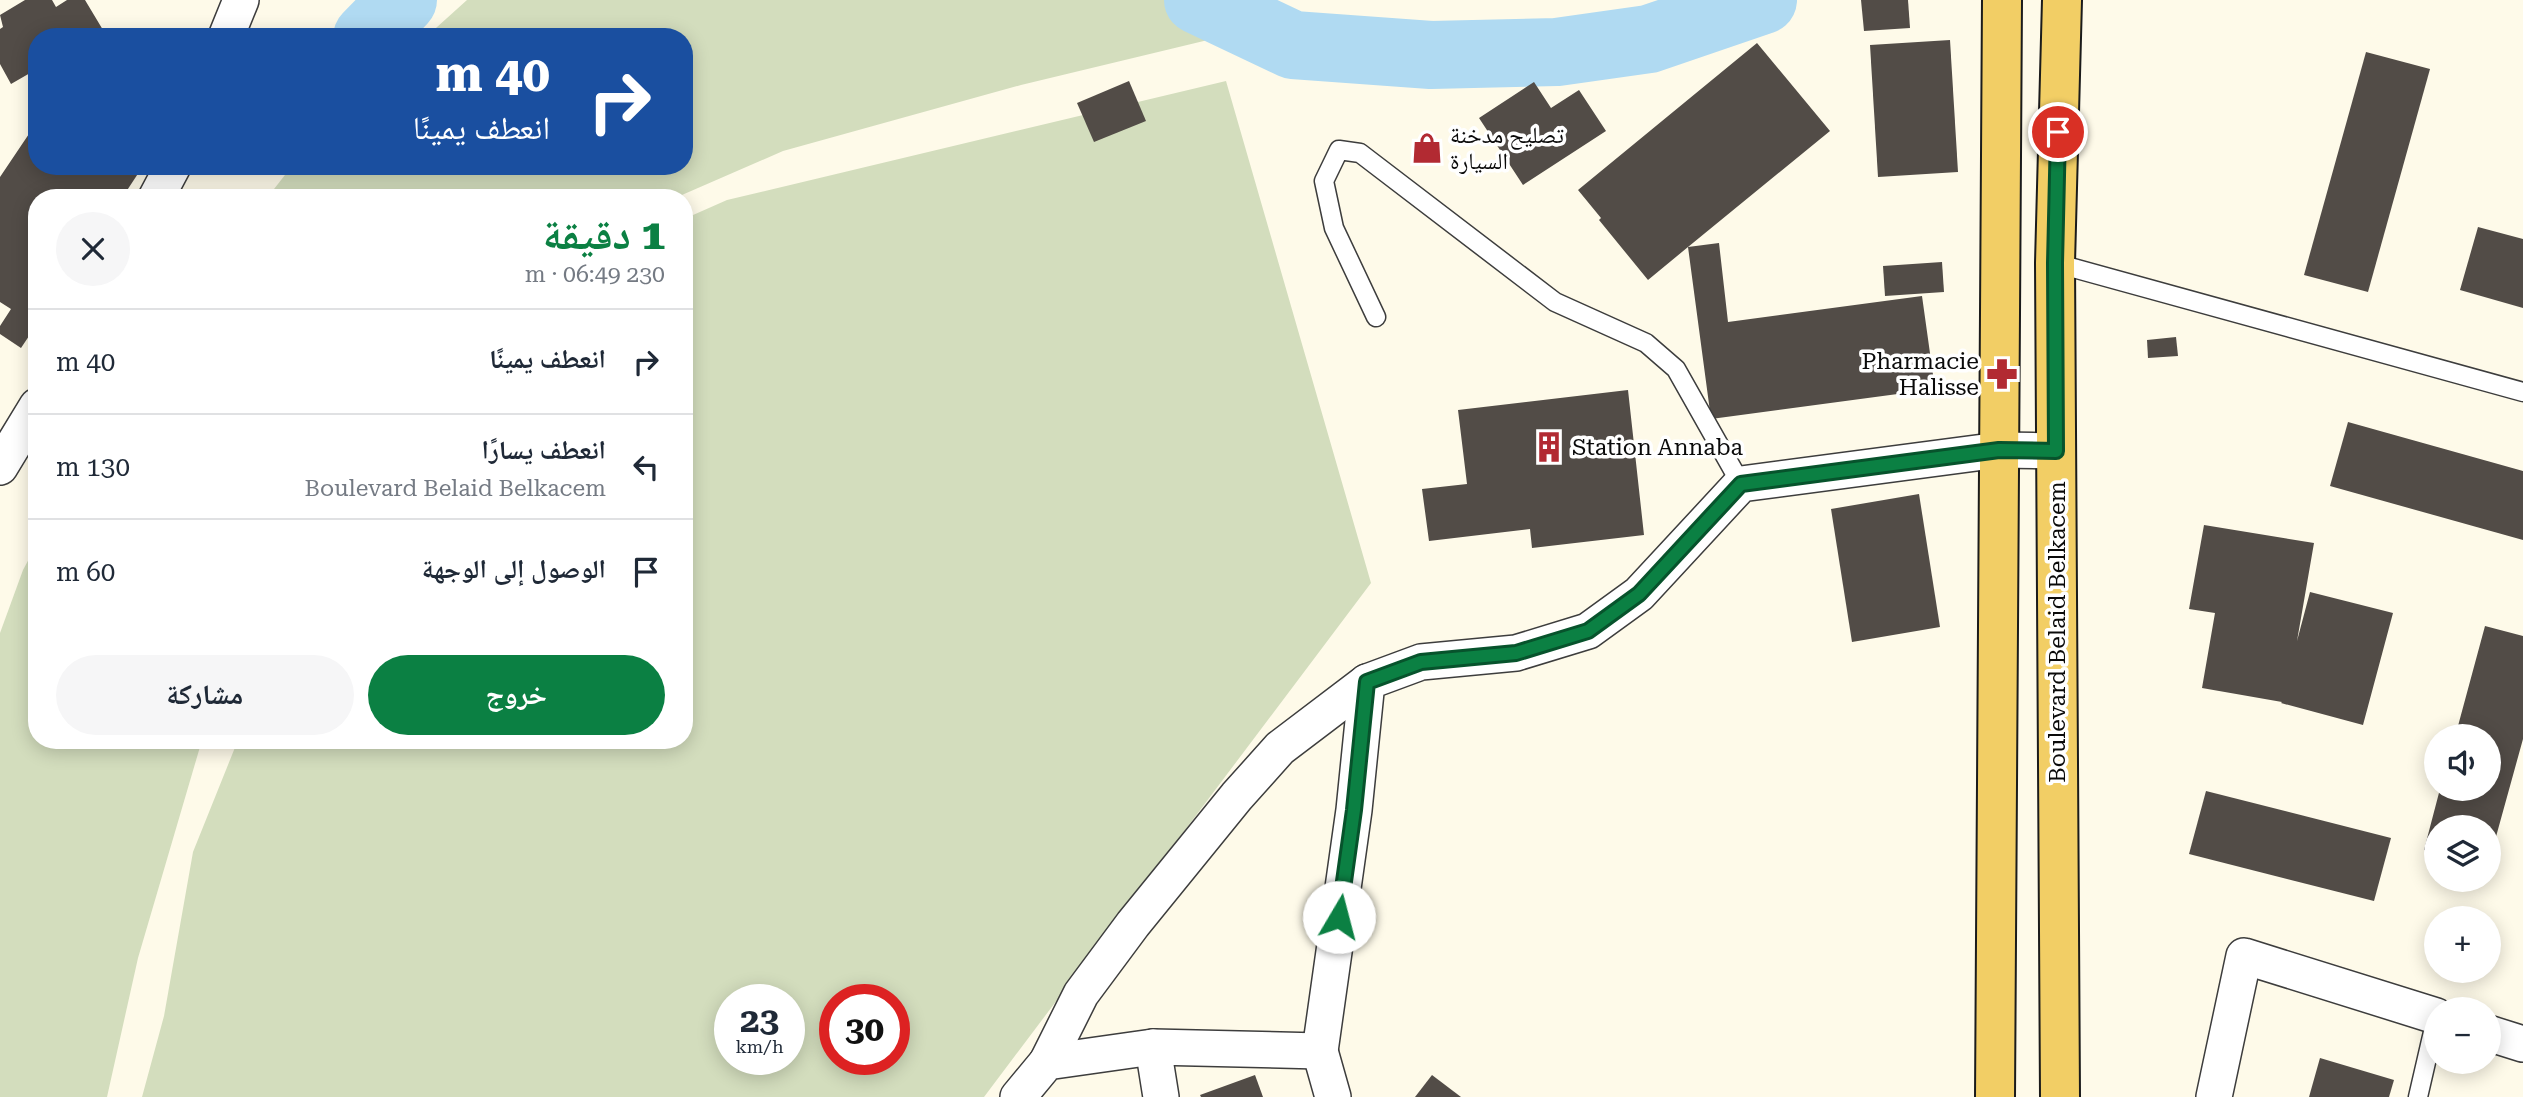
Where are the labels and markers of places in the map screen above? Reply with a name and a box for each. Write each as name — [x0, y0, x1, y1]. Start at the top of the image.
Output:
pin — [2028, 102, 2088, 162]
place label: تصليح مدخنة السيارة — [1450, 122, 1564, 175]
shop icon: تصليح مدخنة السيارة — [1410, 131, 1444, 165]
place label: Pharmacie Halisse — [1862, 348, 1979, 401]
pharmacy icon: Pharmacie Halisse — [1985, 357, 2019, 391]
building icon: Station Annaba — [1532, 430, 1566, 464]
place label: Station Annaba — [1572, 434, 1743, 461]

